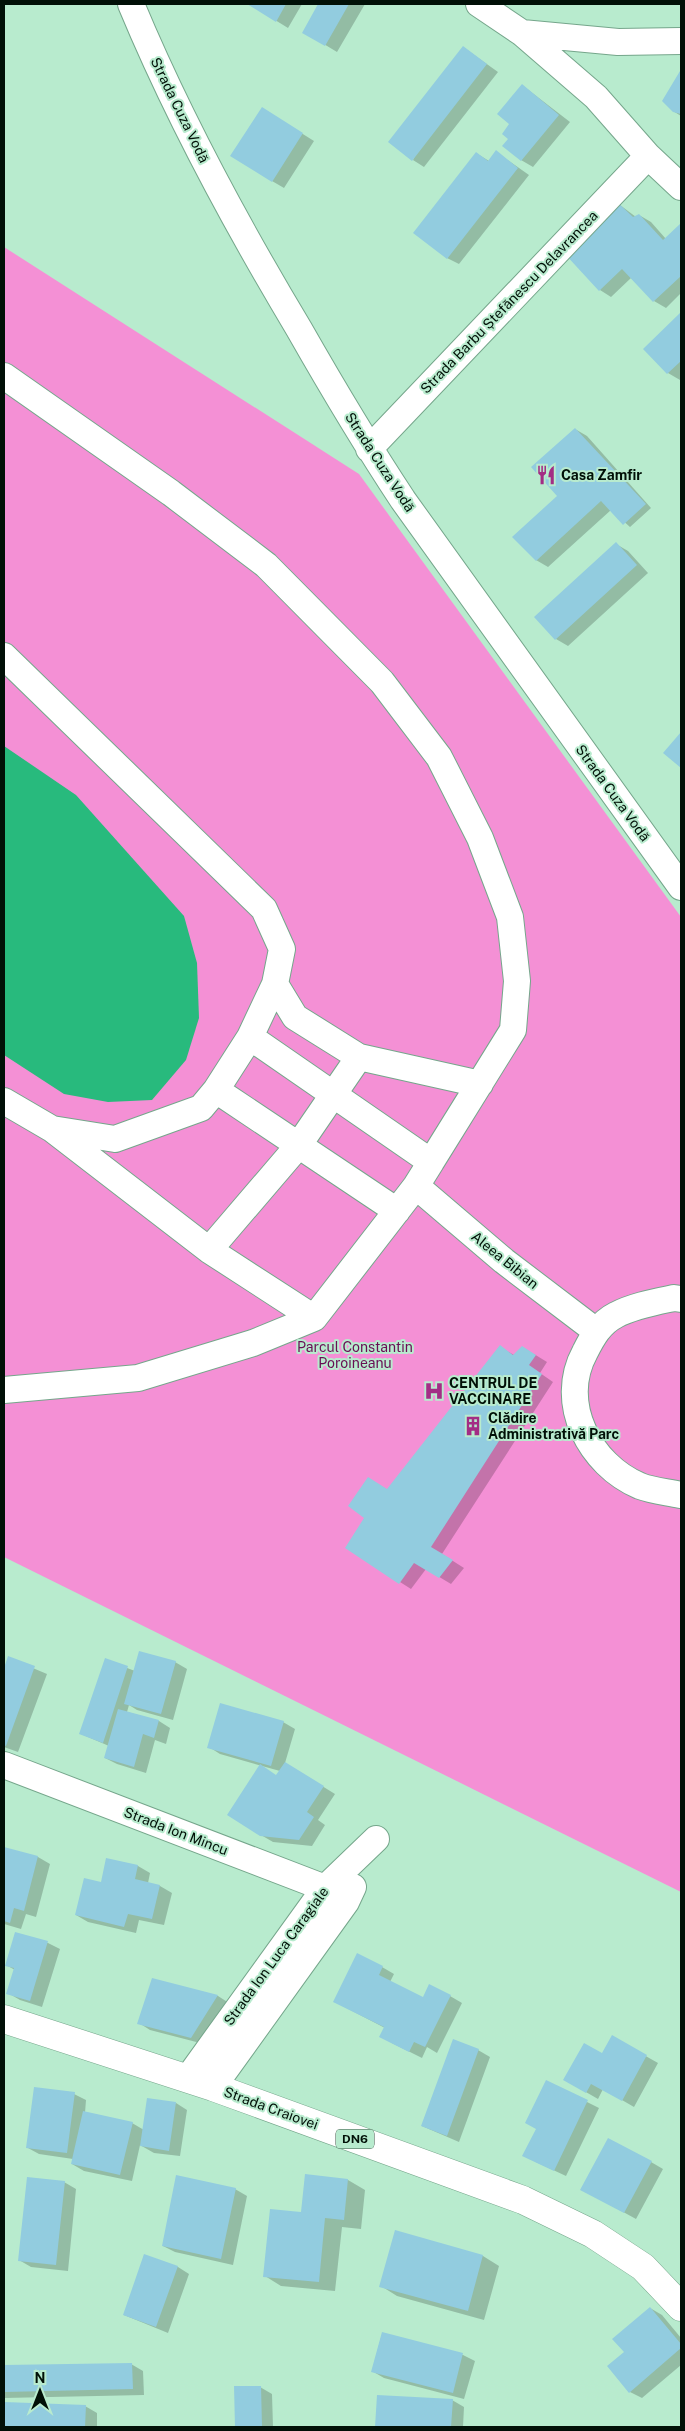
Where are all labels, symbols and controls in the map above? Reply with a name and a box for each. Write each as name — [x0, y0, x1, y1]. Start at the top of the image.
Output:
street label: Strada Cuza Vodă — [148, 55, 212, 165]
street label: Strada Barbu Ștefănescu Delavrancea — [417, 207, 601, 397]
street label: Strada Cuza Vodă — [342, 409, 418, 515]
restaurant icon: Casa Zamfir — [535, 464, 557, 486]
place label: Casa Zamfir — [561, 467, 642, 483]
street label: Strada Cuza Vodă — [573, 742, 653, 844]
street label: Aleea Bibian — [468, 1228, 542, 1292]
park label: Parcul Constantin Poroineanu — [297, 1339, 413, 1371]
place label: CENTRUL DE VACCINARE — [449, 1375, 537, 1407]
hospital icon: CENTRUL DE VACCINARE — [423, 1380, 445, 1402]
place label: Clădire Administrativă Parc — [488, 1410, 620, 1442]
building icon: Clădire Administrativă Parc — [462, 1415, 484, 1437]
street label: Strada Ion Mincu — [122, 1804, 230, 1858]
street label: Strada Ion Luca Caragiale — [220, 1884, 332, 2028]
street label: Strada Craiovei — [222, 2084, 320, 2132]
road number: DN6 — [336, 2130, 374, 2148]
north arrow — [15, 2366, 65, 2416]
text: N — [35, 2370, 45, 2386]

